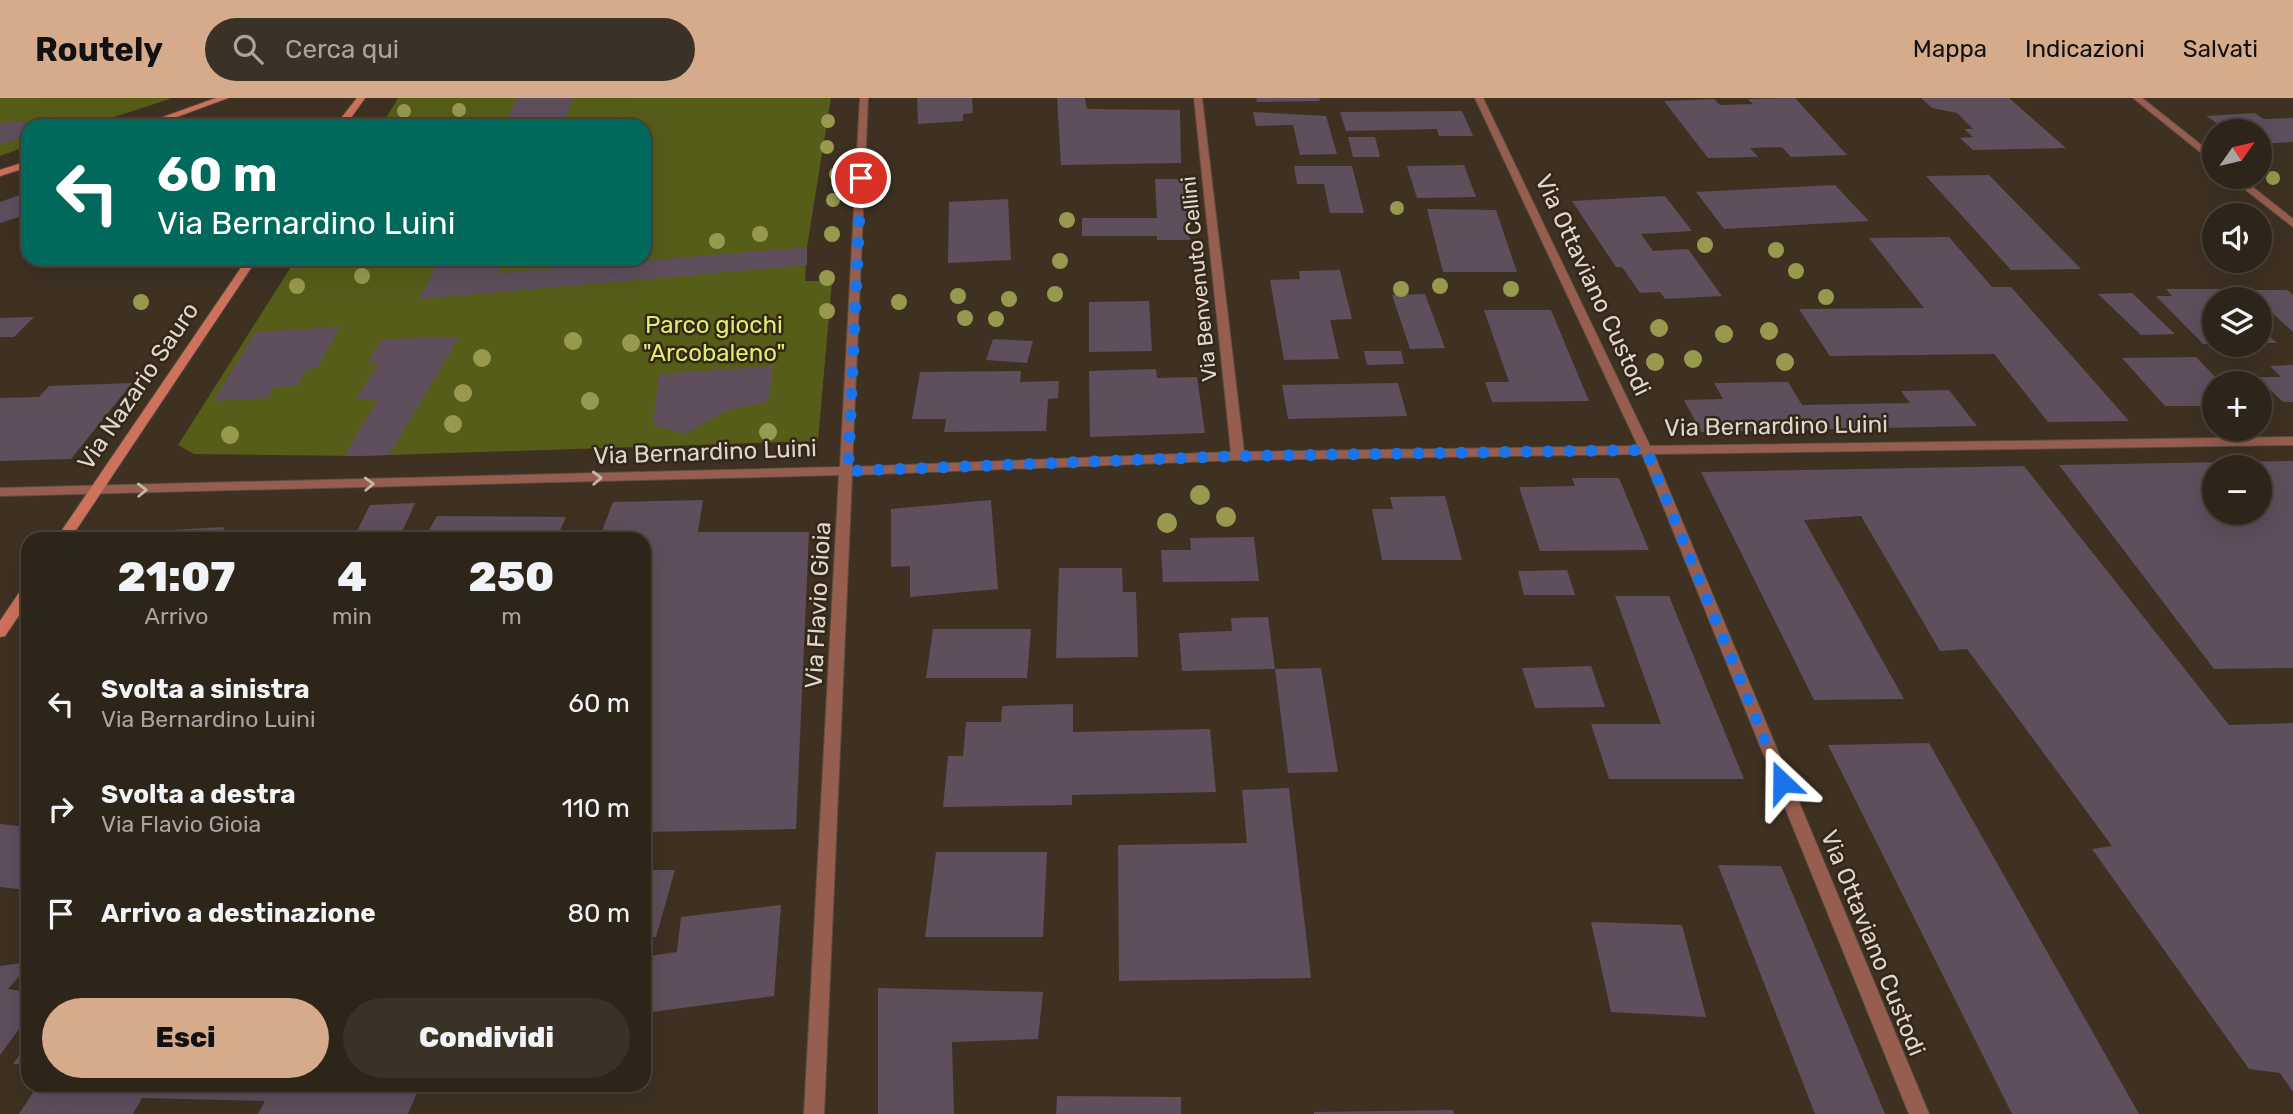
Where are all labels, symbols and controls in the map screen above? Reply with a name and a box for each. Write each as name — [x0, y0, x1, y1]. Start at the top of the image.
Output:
search box — [205, 18, 695, 81]
text: Routely — [35, 30, 163, 69]
icon: search — [229, 30, 267, 68]
text: Cerca qui — [285, 34, 399, 65]
text: Mappa — [1913, 35, 1987, 63]
text: Indicazioni — [2025, 35, 2145, 63]
text: Salvati — [2183, 35, 2258, 63]
north arrow — [2202, 119, 2272, 189]
map controls — [2202, 119, 2272, 525]
text: 60 m — [157, 145, 278, 203]
icon: left — [42, 147, 133, 238]
pin — [831, 148, 891, 208]
icon: arrive — [842, 159, 880, 197]
street label: Via Ottaviano Custodi — [1529, 170, 1657, 400]
street label: Via Benvenuto Cellini — [1175, 175, 1222, 383]
button: sound — [2202, 203, 2272, 273]
text: Via Bernardino Luini — [157, 204, 455, 242]
button: layers — [2202, 287, 2272, 357]
street label: Via Nazario Sauro — [72, 297, 204, 475]
park label: Parco giochi "Arcobaleno" — [643, 311, 785, 367]
button: + — [2202, 371, 2272, 441]
street label: Via Bernardino Luini — [1664, 410, 1888, 442]
street label: Via Bernardino Luini — [593, 434, 817, 470]
button: − — [2202, 455, 2272, 525]
one-way arrow — [592, 470, 602, 486]
one-way arrow — [364, 476, 375, 492]
one-way arrow — [137, 482, 147, 498]
street label: Via Flavio Gioia — [800, 521, 836, 689]
text: 21:07 — [118, 552, 236, 602]
text: 4 — [337, 552, 367, 602]
text: 250 — [469, 552, 554, 602]
text: Arrivo — [145, 602, 209, 630]
text: min — [332, 602, 372, 630]
text: m — [501, 602, 522, 630]
text: Svolta a sinistra — [101, 674, 310, 705]
icon: left — [42, 685, 80, 723]
text: 60 m — [568, 688, 630, 719]
text: Via Bernardino Luini — [101, 705, 316, 733]
position arrow — [1745, 745, 1819, 819]
text: Svolta a destra — [101, 779, 296, 810]
icon: right — [42, 790, 80, 828]
text: 110 m — [562, 793, 630, 824]
text: Via Flavio Gioia — [101, 810, 261, 838]
street label: Via Ottaviano Custodi — [1815, 826, 1931, 1060]
icon: arrive — [42, 895, 80, 933]
text: Arrivo a destinazione — [101, 898, 376, 929]
text: 80 m — [567, 898, 630, 929]
button: Esci — [42, 998, 329, 1078]
button: Condividi — [343, 998, 630, 1078]

